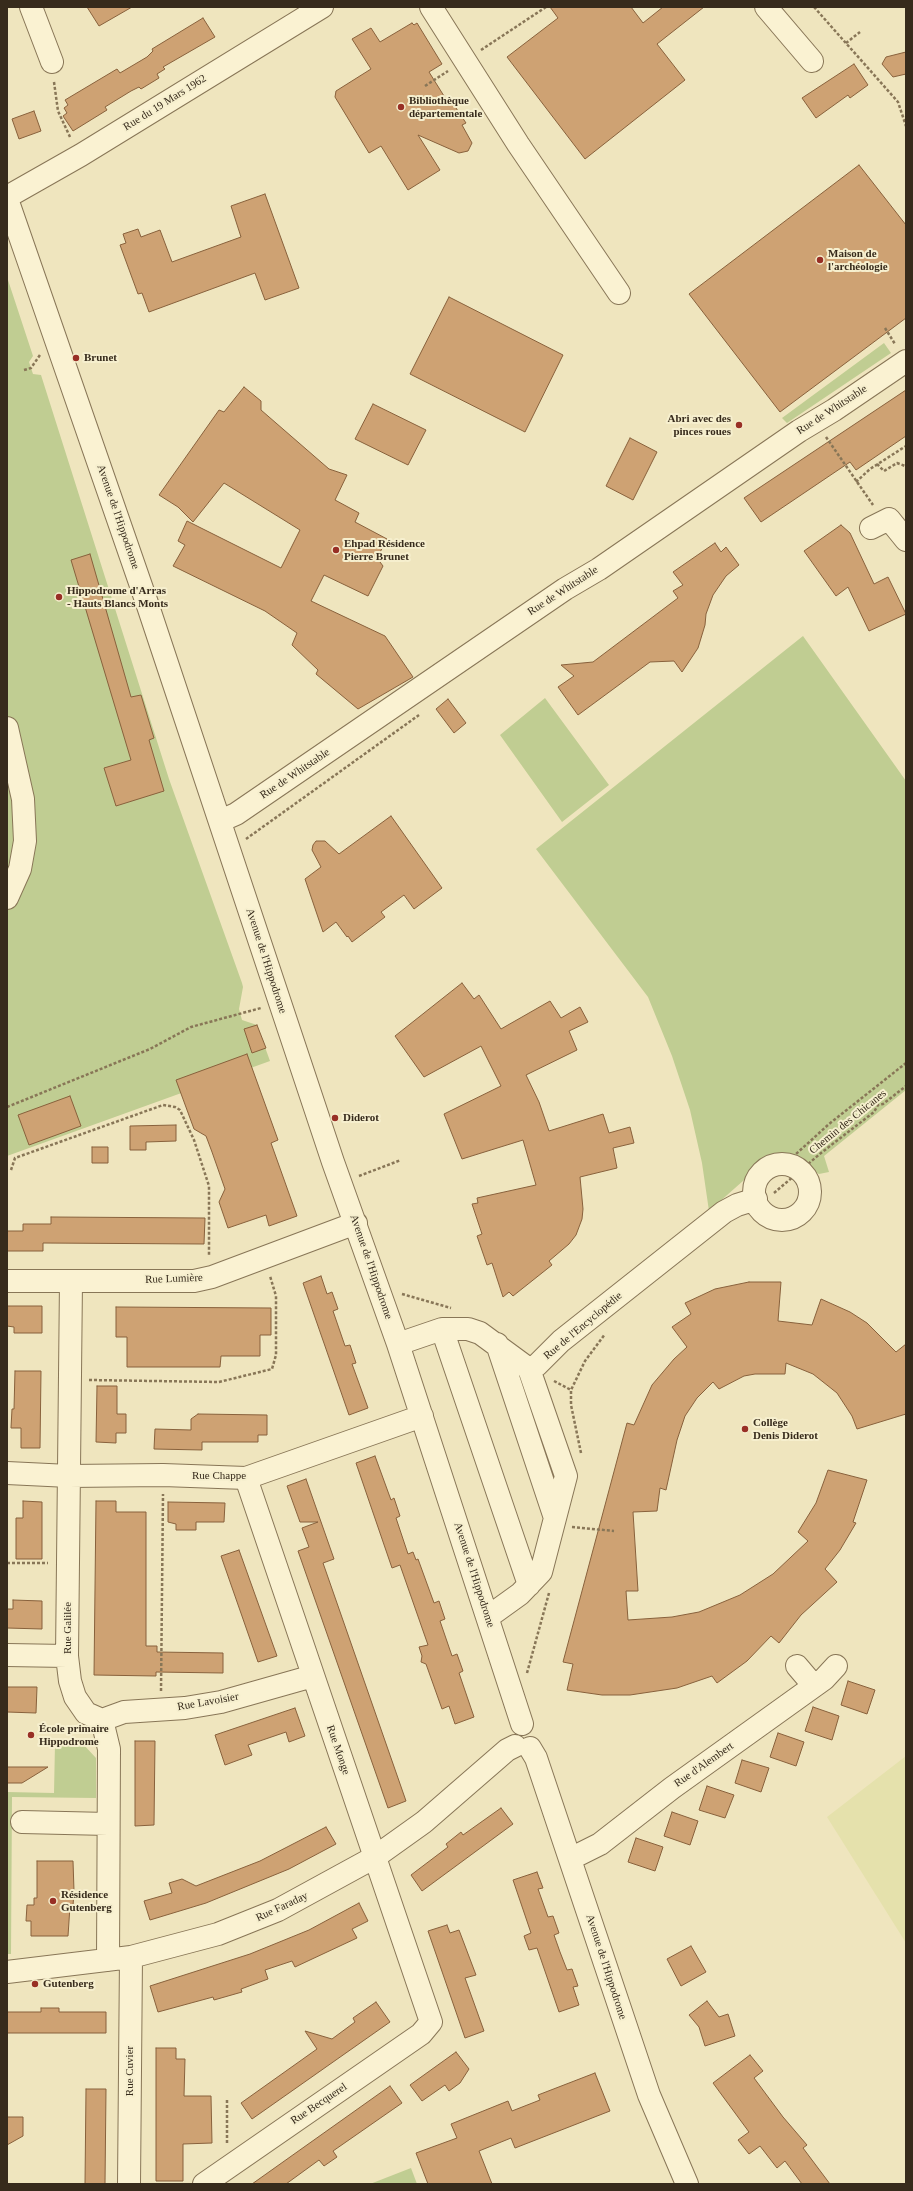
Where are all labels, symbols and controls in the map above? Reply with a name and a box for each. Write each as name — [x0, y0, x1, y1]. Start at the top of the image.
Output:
street label: Rue du 19 Mars 1962 — [121, 72, 209, 134]
place label: Bibliothèque départementale — [409, 94, 482, 120]
marker: Bibliothèque départementale — [396, 102, 406, 112]
place label: Maison de l'archéologie — [828, 247, 888, 273]
marker: Maison de l'archéologie — [815, 255, 825, 265]
place label: Brunet — [84, 351, 117, 365]
marker: Brunet — [71, 353, 81, 363]
street label: Rue de Whitstable — [794, 382, 870, 438]
place label: Abri avec des pinces roues — [667, 412, 731, 438]
marker: Abri avec des pinces roues — [734, 420, 744, 430]
street label: Avenue de l'Hippodrome — [94, 463, 142, 571]
place label: Ehpad Résidence Pierre Brunet — [344, 537, 425, 563]
marker: Ehpad Résidence Pierre Brunet — [331, 545, 341, 555]
street label: Rue de Whitstable — [525, 563, 601, 619]
place label: Hippodrome d'Arras - Hauts Blancs Monts — [67, 584, 168, 610]
marker: Hippodrome d'Arras - Hauts Blancs Monts — [54, 592, 64, 602]
street label: Rue de Whitstable — [258, 746, 332, 802]
street label: Avenue de l'Hippodrome — [243, 907, 289, 1015]
street label: Chemin des Chicanes — [807, 1087, 889, 1157]
place label: Diderot — [343, 1111, 379, 1125]
marker: Diderot — [330, 1113, 340, 1123]
street label: Avenue de l'Hippodrome — [347, 1213, 395, 1321]
street label: Rue Lumière — [145, 1271, 203, 1287]
street label: Rue de l'Encyclopédie — [541, 1289, 625, 1363]
place label: Collège Denis Diderot — [753, 1416, 818, 1442]
marker: Collège Denis Diderot — [740, 1424, 750, 1434]
street label: Rue Chappe — [192, 1469, 246, 1483]
street label: Avenue de l'Hippodrome — [451, 1521, 497, 1629]
street label: Rue Galilée — [61, 1602, 75, 1654]
street label: Rue Lavoisier — [176, 1690, 240, 1714]
place label: École primaire Hippodrome — [39, 1722, 109, 1748]
street label: Rue Monge — [323, 1723, 353, 1777]
marker: École primaire Hippodrome — [26, 1730, 36, 1740]
street label: Rue d'Alembert — [672, 1740, 736, 1790]
place label: Résidence Gutenberg — [61, 1888, 112, 1914]
street label: Rue Faraday — [254, 1889, 310, 1925]
marker: Résidence Gutenberg — [48, 1896, 58, 1906]
street label: Avenue de l'Hippodrome — [583, 1913, 629, 2021]
place label: Gutenberg — [43, 1977, 94, 1991]
marker: Gutenberg — [30, 1979, 40, 1989]
street label: Rue Cuvier — [123, 2046, 137, 2096]
street label: Rue Becquerel — [288, 2080, 350, 2128]

